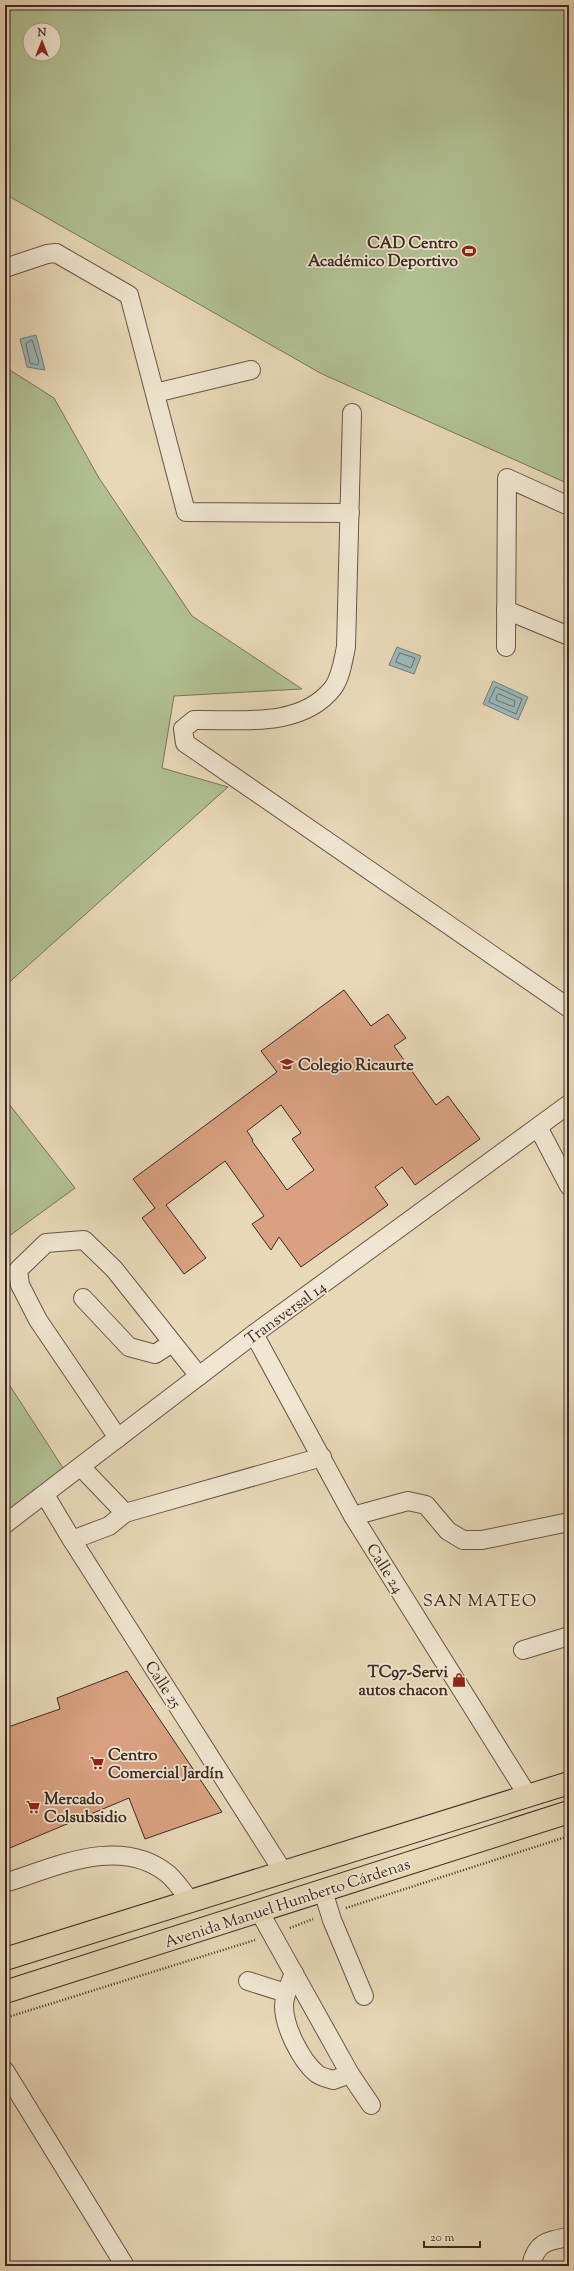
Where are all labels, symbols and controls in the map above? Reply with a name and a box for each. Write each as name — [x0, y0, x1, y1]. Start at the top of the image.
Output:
north arrow — [22, 22, 62, 62]
text: N — [37, 25, 47, 41]
place label: CAD Centro Académico Deportivo — [308, 233, 458, 274]
sports icon: CAD Centro Académico Deportivo — [461, 243, 477, 259]
place label: Colegio Ricaurte — [298, 1055, 414, 1078]
school or university icon: Colegio Ricaurte — [279, 1056, 295, 1072]
street label: Transversal 14 — [241, 1277, 332, 1351]
street label: Calle 24 — [359, 1540, 408, 1599]
district label: SAN MATEO — [423, 1590, 537, 1614]
street label: Calle 25 — [138, 1657, 186, 1714]
place label: TC97-Servi autos chacon — [359, 1662, 449, 1703]
shop icon: TC97-Servi autos chacon — [451, 1672, 467, 1688]
place label: Centro Comercial Jardín — [108, 1745, 224, 1786]
supermarket icon: Centro Comercial Jardín — [89, 1755, 105, 1771]
place label: Mercado Colsubsidio — [44, 1789, 127, 1830]
supermarket icon: Mercado Colsubsidio — [25, 1799, 41, 1815]
street label: Avenida Manuel Humberto Cárdenas — [162, 1854, 414, 1955]
scale bar — [424, 2223, 480, 2249]
text: 20 m — [430, 2229, 455, 2247]

